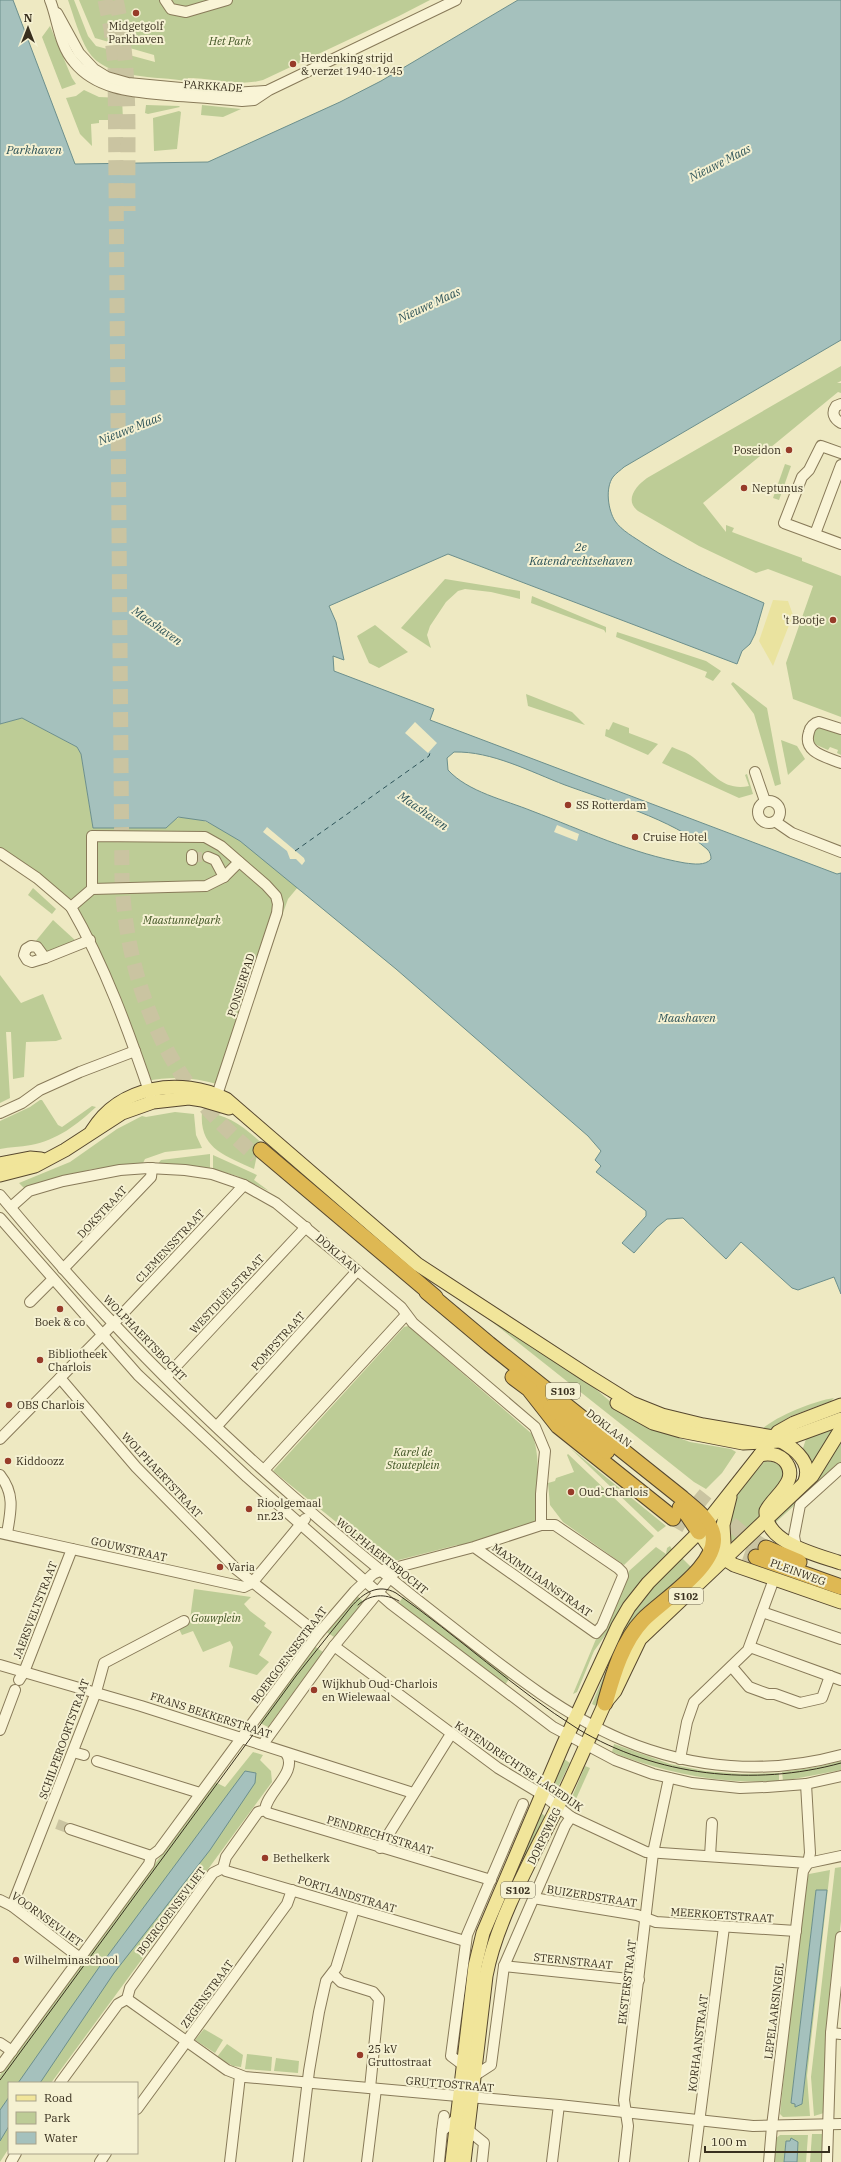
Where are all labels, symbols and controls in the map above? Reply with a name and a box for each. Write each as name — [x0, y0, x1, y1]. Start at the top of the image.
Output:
north arrow — [8, 8, 48, 48]
marker: Midgetgolf Parkhaven — [131, 8, 141, 18]
text: N — [24, 11, 33, 25]
place label: Midgetgolf Parkhaven — [108, 19, 164, 46]
park label: Het Park — [208, 34, 251, 48]
place label: Herdenking strijd & verzet 1940-1945 — [301, 51, 403, 78]
marker: Herdenking strijd & verzet 1940-1945 — [288, 59, 298, 69]
street label: PARKKADE — [183, 77, 243, 95]
water label: Nieuwe Maas — [685, 140, 754, 185]
water label: Parkhaven — [5, 142, 62, 157]
water label: Nieuwe Maas — [394, 283, 463, 326]
water label: Nieuwe Maas — [95, 409, 164, 448]
place label: Poseidon — [733, 443, 781, 457]
marker: Poseidon — [784, 445, 794, 455]
place label: Neptunus — [752, 481, 803, 495]
marker: Neptunus — [739, 483, 749, 493]
water label: 2e Katendrechtsehaven — [528, 539, 633, 568]
water label: Maashaven — [129, 602, 185, 648]
place label: 't Bootje — [783, 613, 825, 627]
marker: 't Bootje — [828, 615, 838, 625]
water label: Maashaven — [395, 787, 451, 833]
place label: SS Rotterdam — [576, 798, 647, 812]
marker: SS Rotterdam — [563, 800, 573, 810]
place label: Cruise Hotel — [643, 830, 707, 844]
marker: Cruise Hotel — [630, 832, 640, 842]
park label: Maastunnelpark — [142, 913, 221, 927]
street label: PONSERPAD — [224, 951, 258, 1019]
water label: Maashaven — [657, 1010, 716, 1025]
street label: DOKSTRAAT — [74, 1183, 130, 1241]
street label: CLEMENSSTRAAT — [132, 1206, 208, 1286]
street label: DOKLAAN — [313, 1231, 363, 1277]
street label: WESTDUËLSTRAAT — [187, 1251, 267, 1337]
street label: WOLPHAERTSBOCHT — [100, 1292, 190, 1384]
marker: Boek & co — [55, 1304, 65, 1314]
street label: POMPSTRAAT — [248, 1309, 308, 1373]
place label: Boek & co — [35, 1315, 85, 1329]
place label: Bibliotheek Charlois — [48, 1347, 108, 1374]
marker: Bibliotheek Charlois — [35, 1355, 45, 1365]
road number: S103 — [546, 1383, 580, 1399]
place label: OBS Charlois — [17, 1398, 85, 1412]
marker: OBS Charlois — [4, 1400, 14, 1410]
street label: DOKLAAN — [583, 1406, 635, 1450]
street label: WOLPHAERTSTRAAT — [119, 1429, 205, 1521]
park label: Karel de Stouteplein — [385, 1445, 441, 1472]
place label: Kiddoozz — [16, 1454, 65, 1468]
marker: Kiddoozz — [3, 1456, 13, 1466]
place label: Oud-Charlois — [579, 1485, 648, 1499]
marker: Oud-Charlois — [566, 1487, 576, 1497]
place label: Rioolgemaal nr.23 — [257, 1496, 321, 1523]
marker: Rioolgemaal nr.23 — [244, 1504, 254, 1514]
street label: WOLPHAERTSBOCHT — [333, 1515, 431, 1597]
street label: GOUWSTRAAT — [90, 1533, 168, 1565]
street label: MAXIMILIAANSTRAAT — [489, 1540, 595, 1620]
street label: PLEINWEG — [768, 1555, 828, 1589]
street label: JAERSVELTSTRAAT — [10, 1559, 60, 1661]
place label: Varia — [228, 1560, 255, 1574]
marker: Varia — [215, 1562, 225, 1572]
road number: S102 — [669, 1588, 703, 1604]
street label: BOERGOENSESTRAAT — [248, 1604, 330, 1706]
park label: Gouwplein — [191, 1611, 242, 1625]
street label: SCHILPEROORTSTRAAT — [36, 1677, 92, 1801]
place label: Wijkhub Oud-Charlois en Wielewaal — [322, 1677, 438, 1704]
marker: Wijkhub Oud-Charlois en Wielewaal — [309, 1685, 319, 1695]
street label: FRANS BEKKERSTRAAT — [149, 1689, 273, 1741]
street label: KATENDRECHTSE LAGEDIJK — [452, 1718, 586, 1814]
street label: DORPSWEG — [524, 1805, 564, 1867]
street label: PENDRECHTSTRAAT — [325, 1812, 435, 1858]
place label: Bethelkerk — [273, 1851, 330, 1865]
marker: Bethelkerk — [260, 1853, 270, 1863]
street label: BOERGOENSEVLIET — [133, 1864, 209, 1958]
street label: PORTLANDSTRAAT — [296, 1872, 398, 1916]
road number: S102 — [501, 1882, 535, 1898]
street label: BUIZERDSTRAAT — [546, 1882, 638, 1910]
street label: VOORNSEVLIET — [9, 1889, 85, 1949]
street label: MEERKOETSTRAAT — [670, 1904, 774, 1926]
street label: EKSTERSTRAAT — [615, 1939, 639, 2025]
street label: STERNSTRAAT — [533, 1950, 613, 1972]
place label: Wilhelminaschool — [24, 1953, 118, 1967]
marker: Wilhelminaschool — [11, 1955, 21, 1965]
street label: ZEGENSTRAAT — [178, 1957, 236, 2031]
street label: LEPELAARSINGEL — [761, 1962, 787, 2060]
street label: KORHAANSTRAAT — [685, 1993, 711, 2093]
place label: 25 kV Gruttostraat — [368, 2042, 432, 2069]
marker: 25 kV Gruttostraat — [355, 2050, 365, 2060]
street label: GRUTTOSTRAAT — [405, 2073, 495, 2095]
legend — [8, 2082, 138, 2154]
text: Road — [44, 2090, 73, 2105]
text: Park — [44, 2110, 70, 2125]
scale bar — [705, 2128, 829, 2154]
text: Water — [44, 2130, 78, 2145]
text: 100 m — [711, 2134, 747, 2149]

